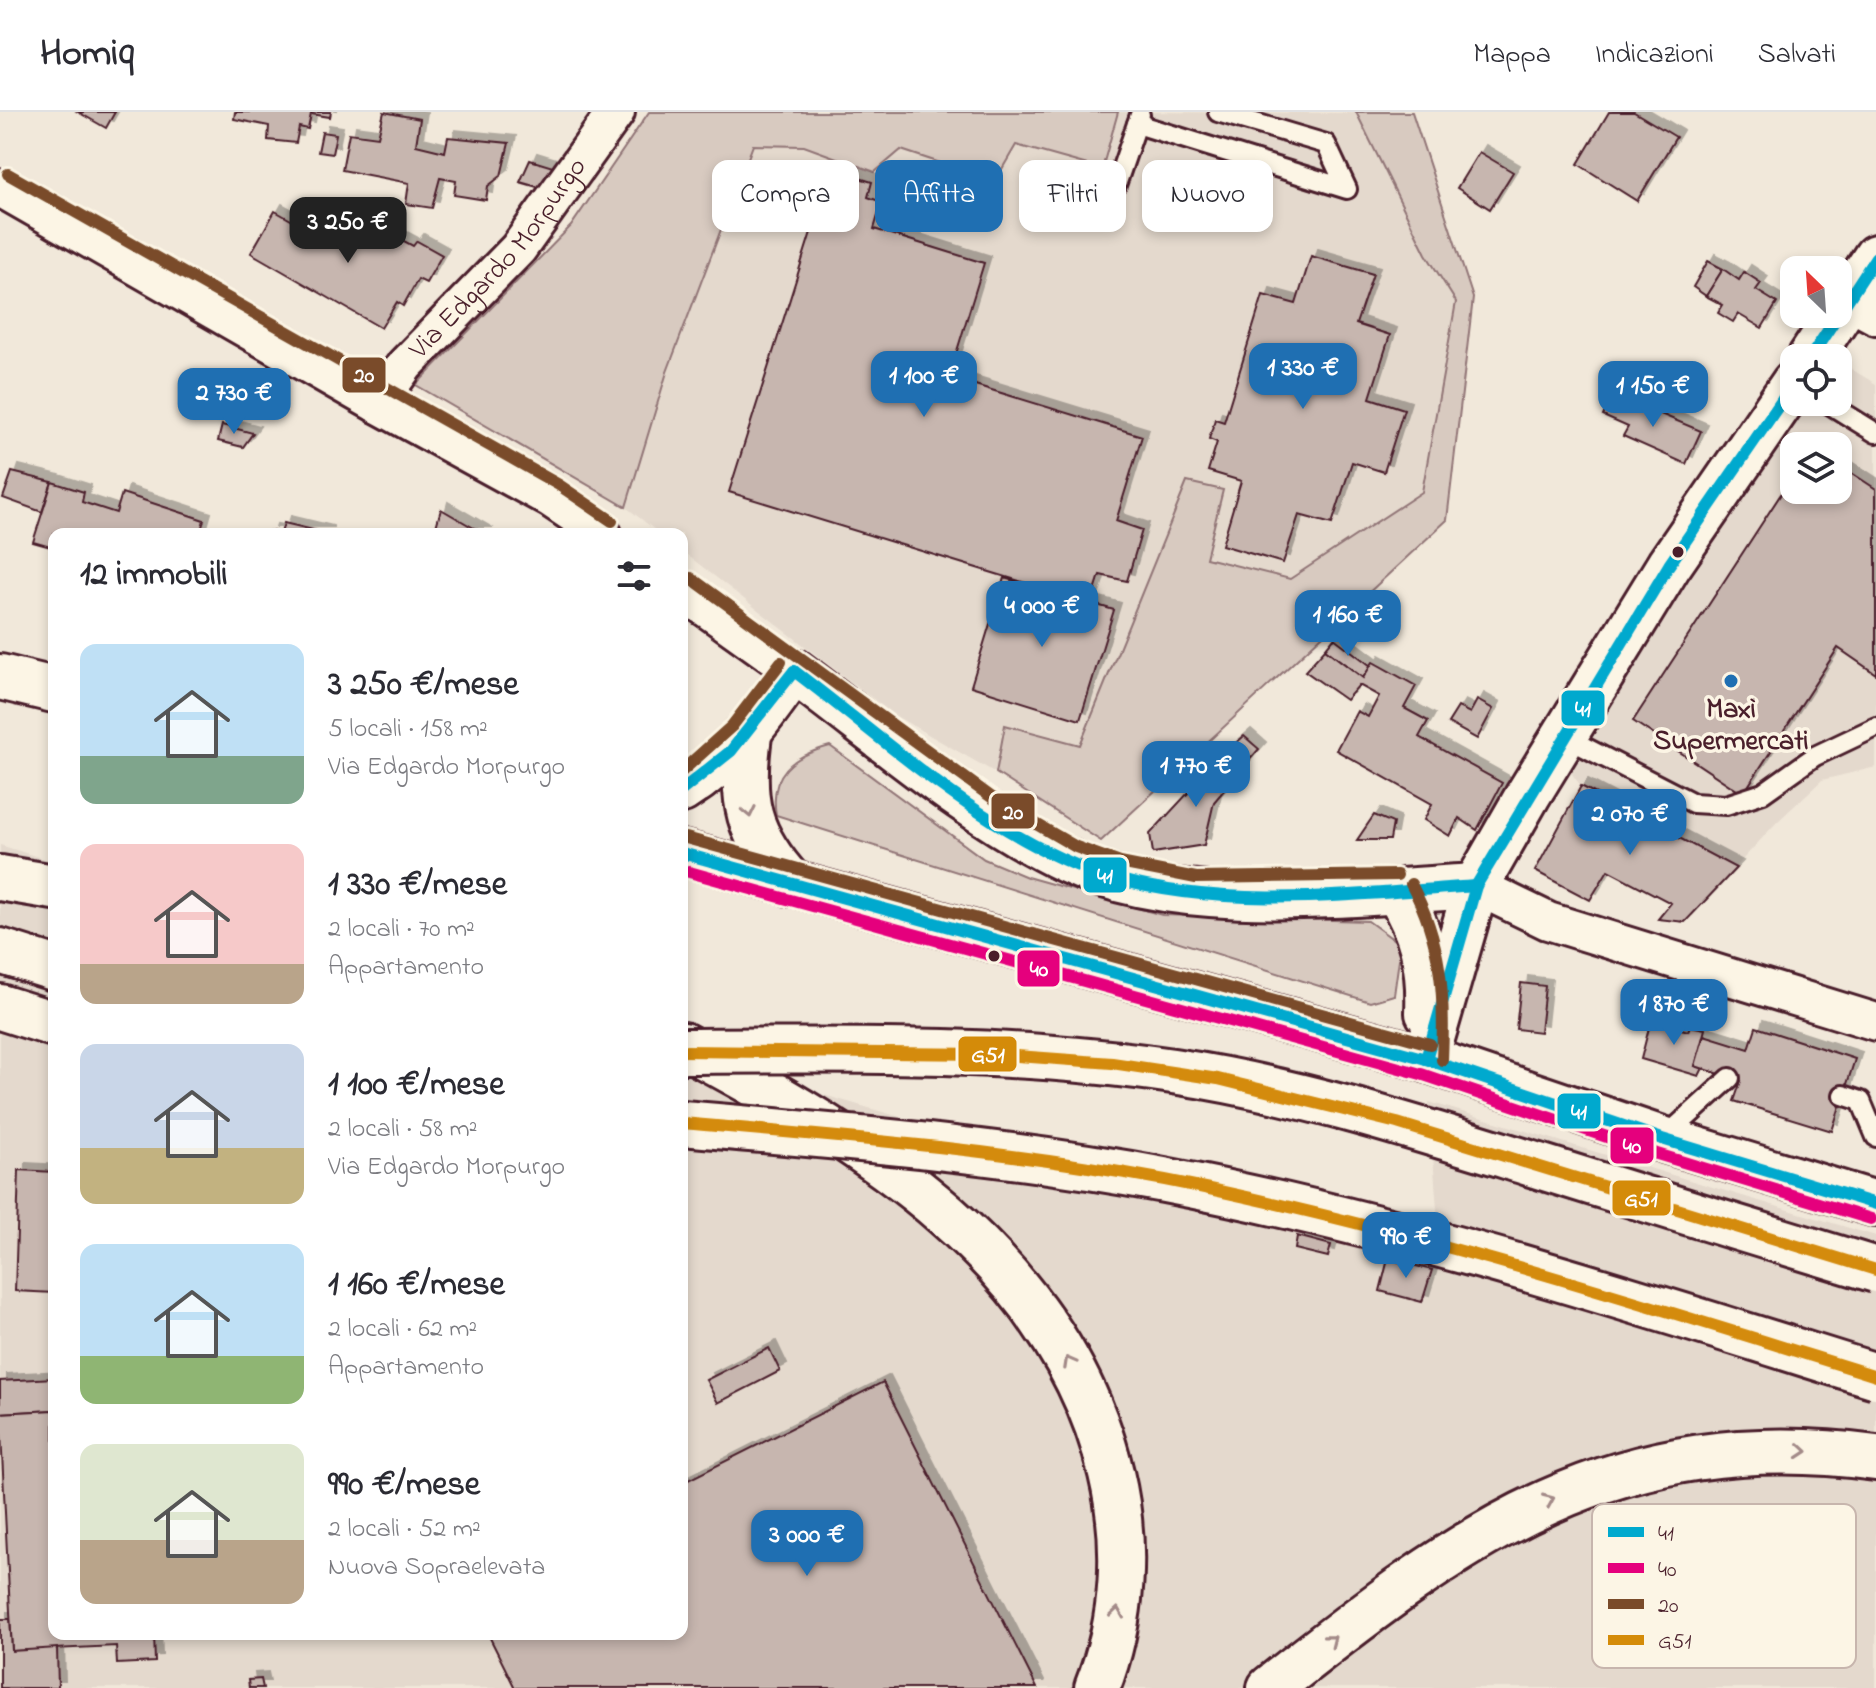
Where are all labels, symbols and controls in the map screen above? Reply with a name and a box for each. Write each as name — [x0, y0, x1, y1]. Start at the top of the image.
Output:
text: Homiq — [40, 27, 134, 83]
text: Mappa — [1473, 35, 1551, 76]
text: Indicazioni — [1595, 35, 1714, 76]
text: Salvati — [1758, 35, 1836, 76]
street label: Via Edgardo Morpurgo — [400, 149, 597, 370]
chip: Compra — [712, 160, 859, 232]
chip: Affitta — [875, 160, 1003, 232]
chip: Filtri — [1019, 160, 1126, 232]
chip: Nuovo — [1142, 160, 1273, 232]
pin: 3 250 € — [274, 197, 422, 265]
text: 3 250 € — [308, 204, 388, 242]
north arrow — [1780, 256, 1852, 328]
map controls — [1780, 256, 1852, 504]
pin: 1 330 € — [1229, 343, 1377, 411]
button: locate — [1780, 344, 1852, 416]
text: 1 330 € — [1267, 350, 1339, 388]
pin: 1 100 € — [850, 351, 998, 419]
line badge: 20 — [341, 356, 387, 394]
text: 1 100 € — [889, 358, 959, 396]
text: 20 — [353, 361, 375, 393]
pin: 1 150 € — [1579, 361, 1727, 429]
pin: 2 730 € — [160, 368, 308, 436]
text: 1 150 € — [1616, 368, 1690, 406]
text: 2 730 € — [196, 375, 272, 413]
button: layers — [1780, 432, 1852, 504]
unlabelled marker — [1670, 544, 1686, 560]
text: 12 immobili — [80, 551, 228, 601]
icon: filters — [612, 554, 656, 598]
pin: 4 000 € — [968, 581, 1116, 649]
text: 4 000 € — [1004, 588, 1080, 626]
pin: 1 160 € — [1274, 590, 1422, 658]
text: 1 160 € — [1313, 597, 1383, 635]
text: 3 250 €/mese — [328, 661, 518, 711]
marker: Maxì Supermercati — [1722, 672, 1740, 690]
icon: home — [144, 676, 240, 772]
line badge: 41 — [1560, 689, 1606, 727]
place label: Maxì Supermercati — [1653, 690, 1809, 763]
text: 41 — [1575, 695, 1591, 727]
text: 5 locali · 158 m² — [328, 711, 488, 749]
pin: 1 770 € — [1122, 741, 1270, 809]
text: 1 770 € — [1160, 748, 1232, 786]
text: Via Edgardo Morpurgo — [328, 749, 565, 787]
pin: 2 070 € — [1556, 789, 1704, 857]
line badge: 20 — [990, 792, 1036, 830]
text: 2 070 € — [1591, 796, 1669, 834]
text: 20 — [1002, 798, 1024, 830]
one-way arrow — [740, 805, 757, 819]
line badge: 41 — [1082, 856, 1128, 894]
text: 1 330 €/mese — [328, 861, 507, 911]
text: 41 — [1097, 862, 1113, 894]
icon: home — [144, 876, 240, 972]
text: 2 locali · 70 m² — [328, 911, 475, 949]
unlabelled marker — [986, 948, 1002, 964]
text: Appartamento — [328, 949, 484, 987]
line badge: 40 — [1016, 949, 1061, 988]
text: 40 — [1030, 955, 1049, 987]
pin: 1 870 € — [1600, 979, 1748, 1047]
text: 1 870 € — [1638, 986, 1710, 1024]
line badge: G51 — [957, 1035, 1018, 1073]
text: G51 — [971, 1041, 1005, 1073]
text: 1 100 €/mese — [328, 1061, 504, 1111]
icon: home — [144, 1076, 240, 1172]
line badge: 41 — [1556, 1092, 1602, 1130]
text: 41 — [1571, 1098, 1587, 1130]
text: 2 locali · 58 m² — [328, 1111, 478, 1149]
line badge: 40 — [1609, 1126, 1655, 1165]
text: 40 — [1623, 1132, 1642, 1164]
text: Via Edgardo Morpurgo — [328, 1149, 565, 1187]
line badge: G51 — [1611, 1179, 1672, 1217]
text: G51 — [1624, 1185, 1658, 1217]
pin: 990 € — [1350, 1212, 1462, 1280]
text: 990 € — [1380, 1219, 1432, 1257]
text: 1 160 €/mese — [328, 1261, 505, 1311]
icon: home — [144, 1276, 240, 1372]
text: 2 locali · 62 m² — [328, 1311, 477, 1349]
text: Appartamento — [328, 1349, 484, 1387]
one-way arrow — [1064, 1356, 1079, 1371]
one-way arrow — [1796, 1442, 1809, 1459]
text: 990 €/mese — [328, 1461, 480, 1511]
icon: home — [144, 1476, 240, 1572]
one-way arrow — [1541, 1494, 1556, 1510]
legend — [1592, 1504, 1856, 1668]
pin: 3 000 € — [733, 1510, 881, 1578]
text: 2 locali · 52 m² — [328, 1511, 481, 1549]
text: 3 000 € — [769, 1517, 845, 1555]
text: 41 — [1658, 1519, 1674, 1551]
text: Nuova Sopraelevata — [328, 1549, 545, 1587]
text: 40 — [1658, 1555, 1677, 1587]
text: 20 — [1658, 1591, 1678, 1623]
one-way arrow — [1108, 1606, 1125, 1620]
text: G51 — [1658, 1627, 1691, 1659]
one-way arrow — [1322, 1635, 1337, 1649]

